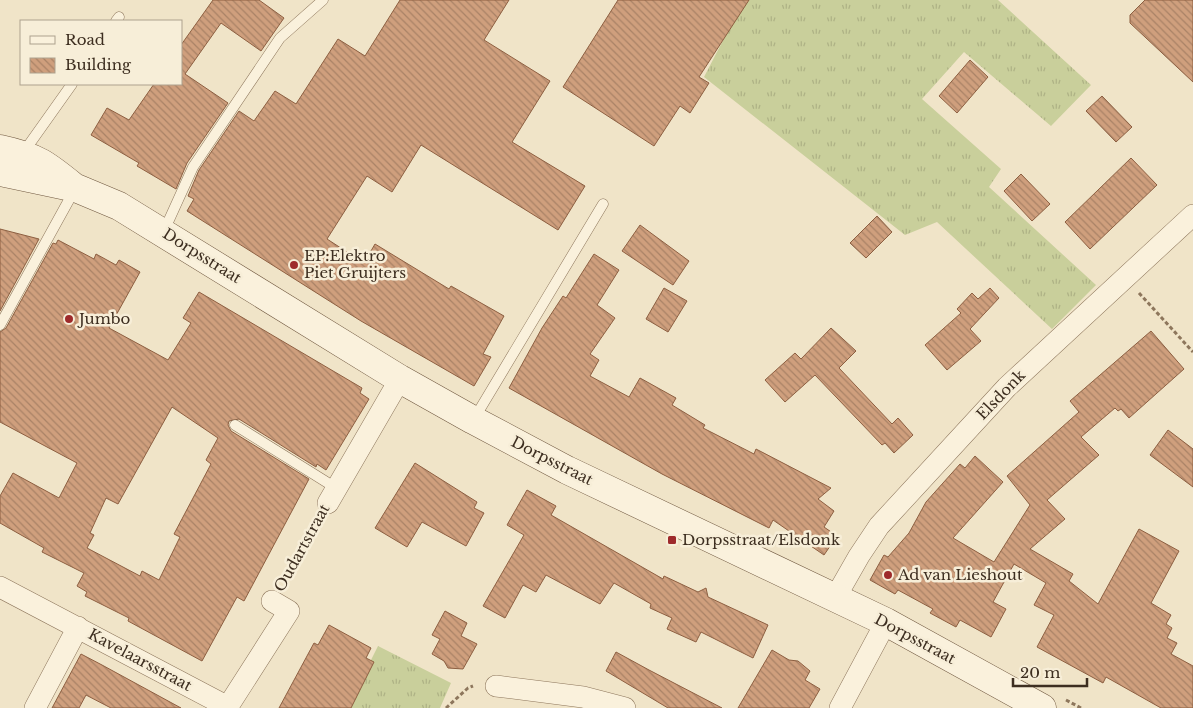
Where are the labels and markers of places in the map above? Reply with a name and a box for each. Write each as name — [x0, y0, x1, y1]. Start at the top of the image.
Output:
place label: EP:Elektro Piet Gruijters — [304, 246, 406, 282]
marker: EP:Elektro Piet Gruijters — [288, 259, 300, 271]
place label: Jumbo — [77, 309, 131, 328]
marker: Jumbo — [63, 313, 75, 325]
place label: Dorpsstraat/Elsdonk — [682, 530, 841, 549]
marker: Dorpsstraat/Elsdonk — [666, 534, 678, 546]
place label: Ad van Lieshout — [897, 565, 1023, 584]
marker: Ad van Lieshout — [882, 569, 894, 581]

